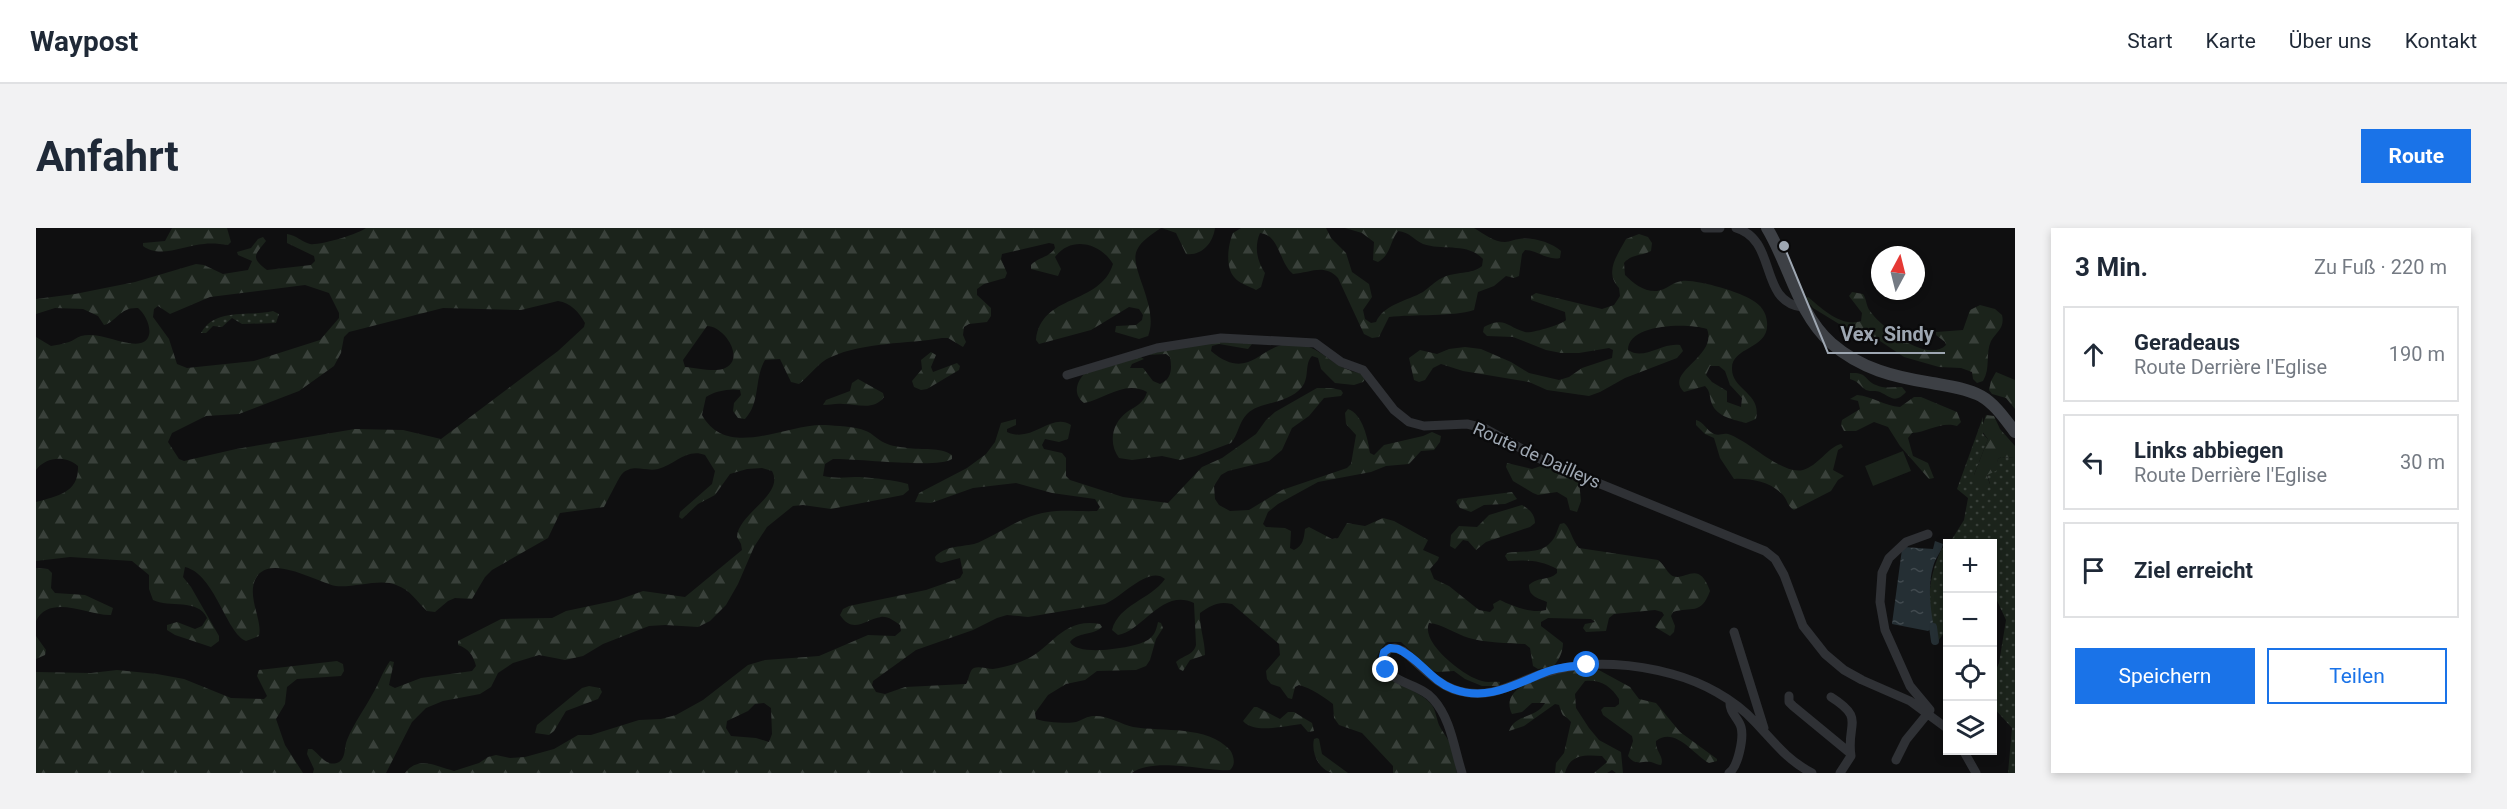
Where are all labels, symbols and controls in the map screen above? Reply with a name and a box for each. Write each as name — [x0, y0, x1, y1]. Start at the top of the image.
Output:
text: Waypost — [30, 25, 138, 58]
text: Start — [2127, 29, 2173, 53]
text: Karte — [2206, 29, 2256, 53]
text: Über uns — [2289, 29, 2372, 53]
text: Kontakt — [2405, 29, 2477, 53]
button: Route — [2361, 129, 2471, 183]
text: Anfahrt — [36, 132, 179, 181]
north arrow — [1871, 246, 1925, 300]
text: 3 Min. — [2075, 252, 2148, 282]
text: Zu Fuß · 220 m — [2314, 255, 2447, 279]
callout: Vex, Sindy — [1828, 315, 1945, 353]
text: Vex, Sindy — [1840, 322, 1935, 346]
text: Geradeaus — [2134, 330, 2240, 355]
icon: ahead — [2077, 338, 2110, 371]
text: 190 m — [2389, 342, 2445, 366]
text: Route Derrière l'Eglise — [2134, 355, 2327, 379]
street label: Route de Dailleys — [1470, 417, 1604, 493]
text: Links abbiegen — [2134, 438, 2284, 463]
icon: left — [2077, 446, 2110, 479]
text: 30 m — [2400, 450, 2445, 474]
text: Route Derrière l'Eglise — [2134, 463, 2327, 487]
map controls — [1943, 539, 1997, 755]
button: + — [1943, 539, 1997, 593]
icon: arrive — [2077, 554, 2110, 587]
text: Ziel erreicht — [2134, 558, 2253, 583]
button: − — [1943, 593, 1997, 647]
button: locate — [1943, 647, 1997, 701]
button: Speichern — [2075, 648, 2255, 704]
button: Teilen — [2267, 648, 2447, 704]
route start — [1573, 651, 1599, 677]
route end — [1372, 656, 1398, 682]
button: layers — [1943, 701, 1997, 755]

